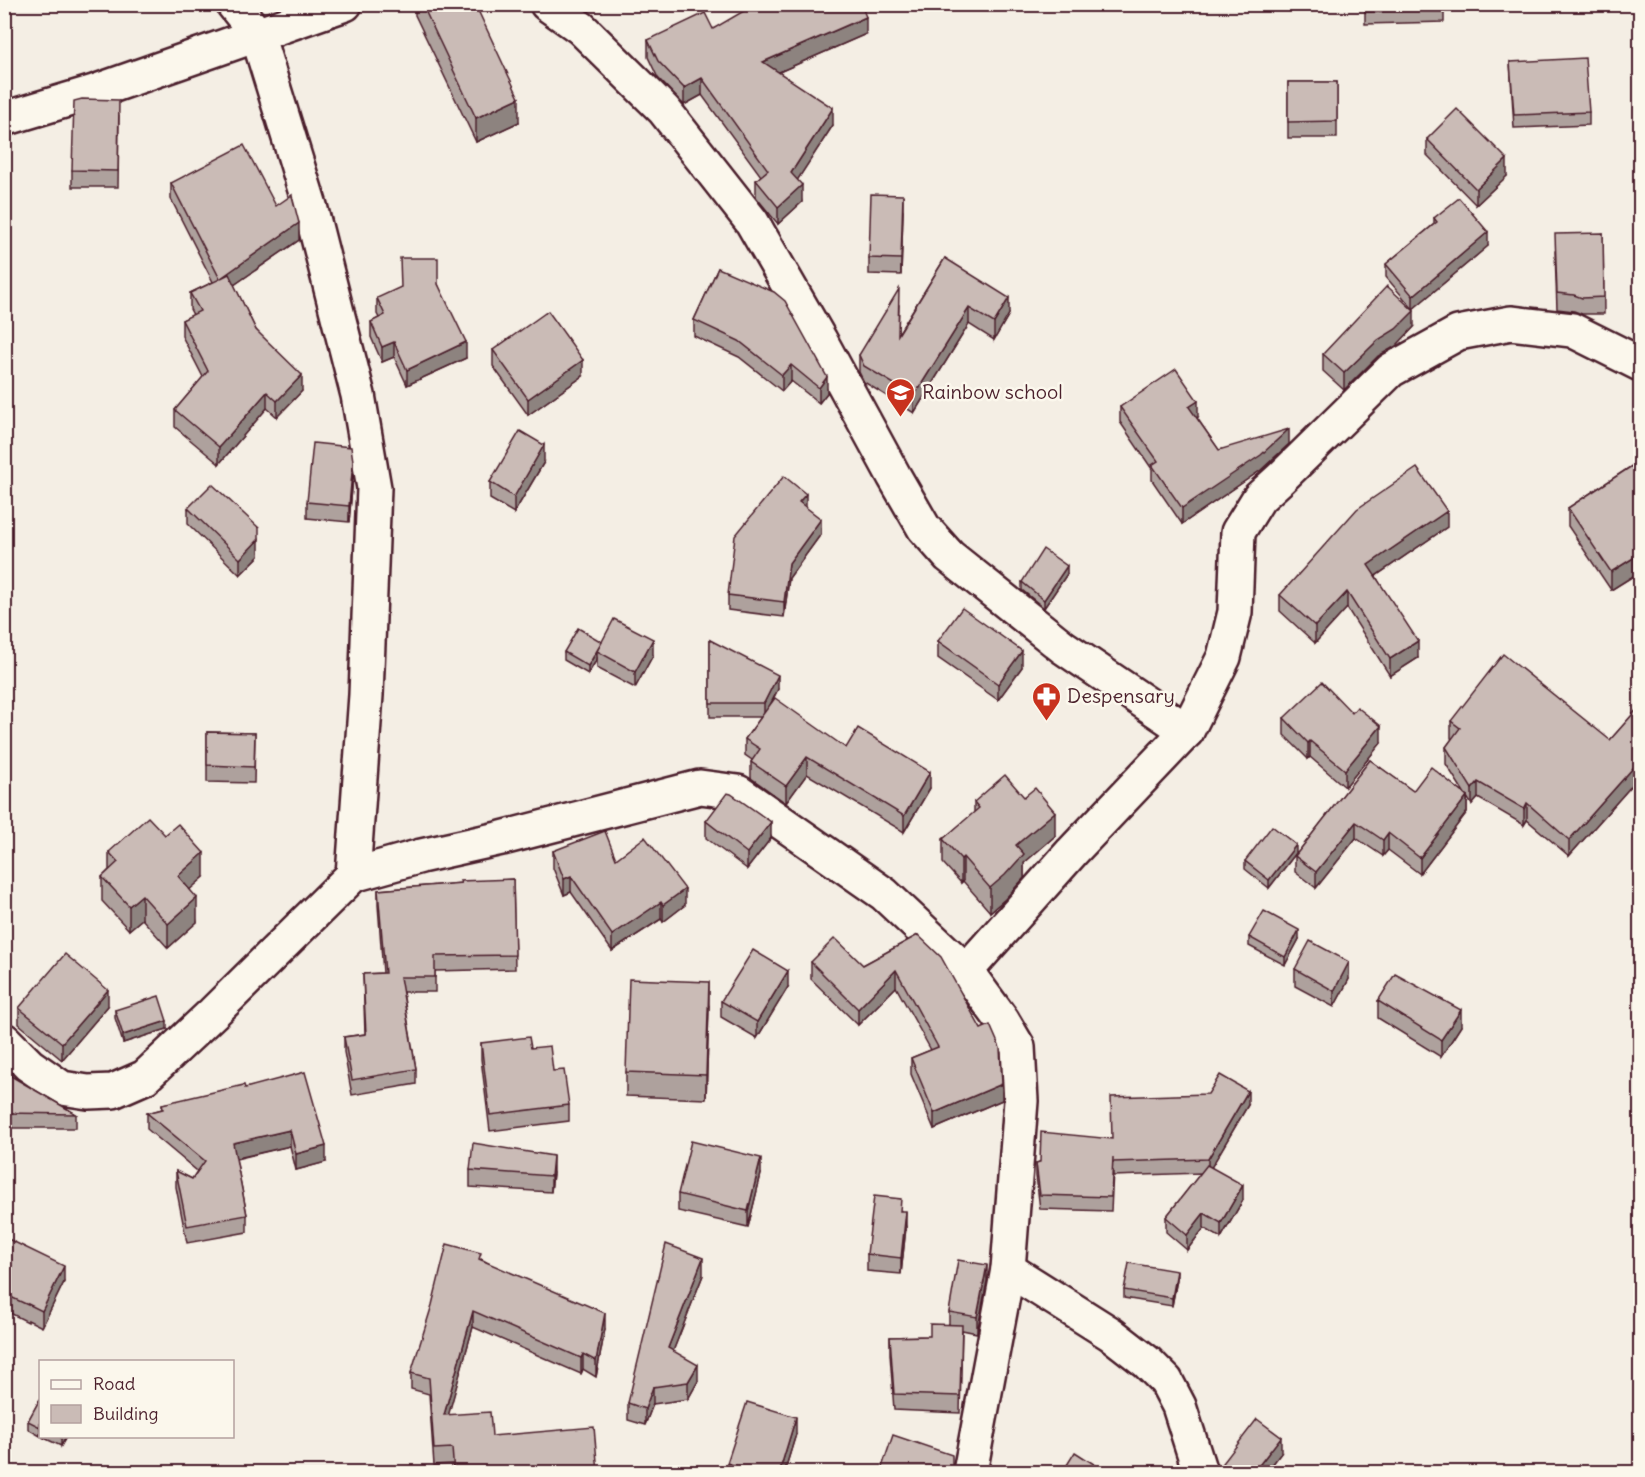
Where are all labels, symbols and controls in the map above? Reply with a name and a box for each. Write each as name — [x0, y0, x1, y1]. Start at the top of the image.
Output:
school or university icon: Rainbow school — [885, 376, 917, 418]
place label: Rainbow school — [922, 379, 1063, 404]
pharmacy icon: Despensary — [1030, 680, 1062, 722]
place label: Despensary — [1067, 683, 1175, 708]
legend — [39, 1360, 234, 1438]
text: Road — [93, 1372, 136, 1395]
text: Building — [93, 1402, 158, 1425]

